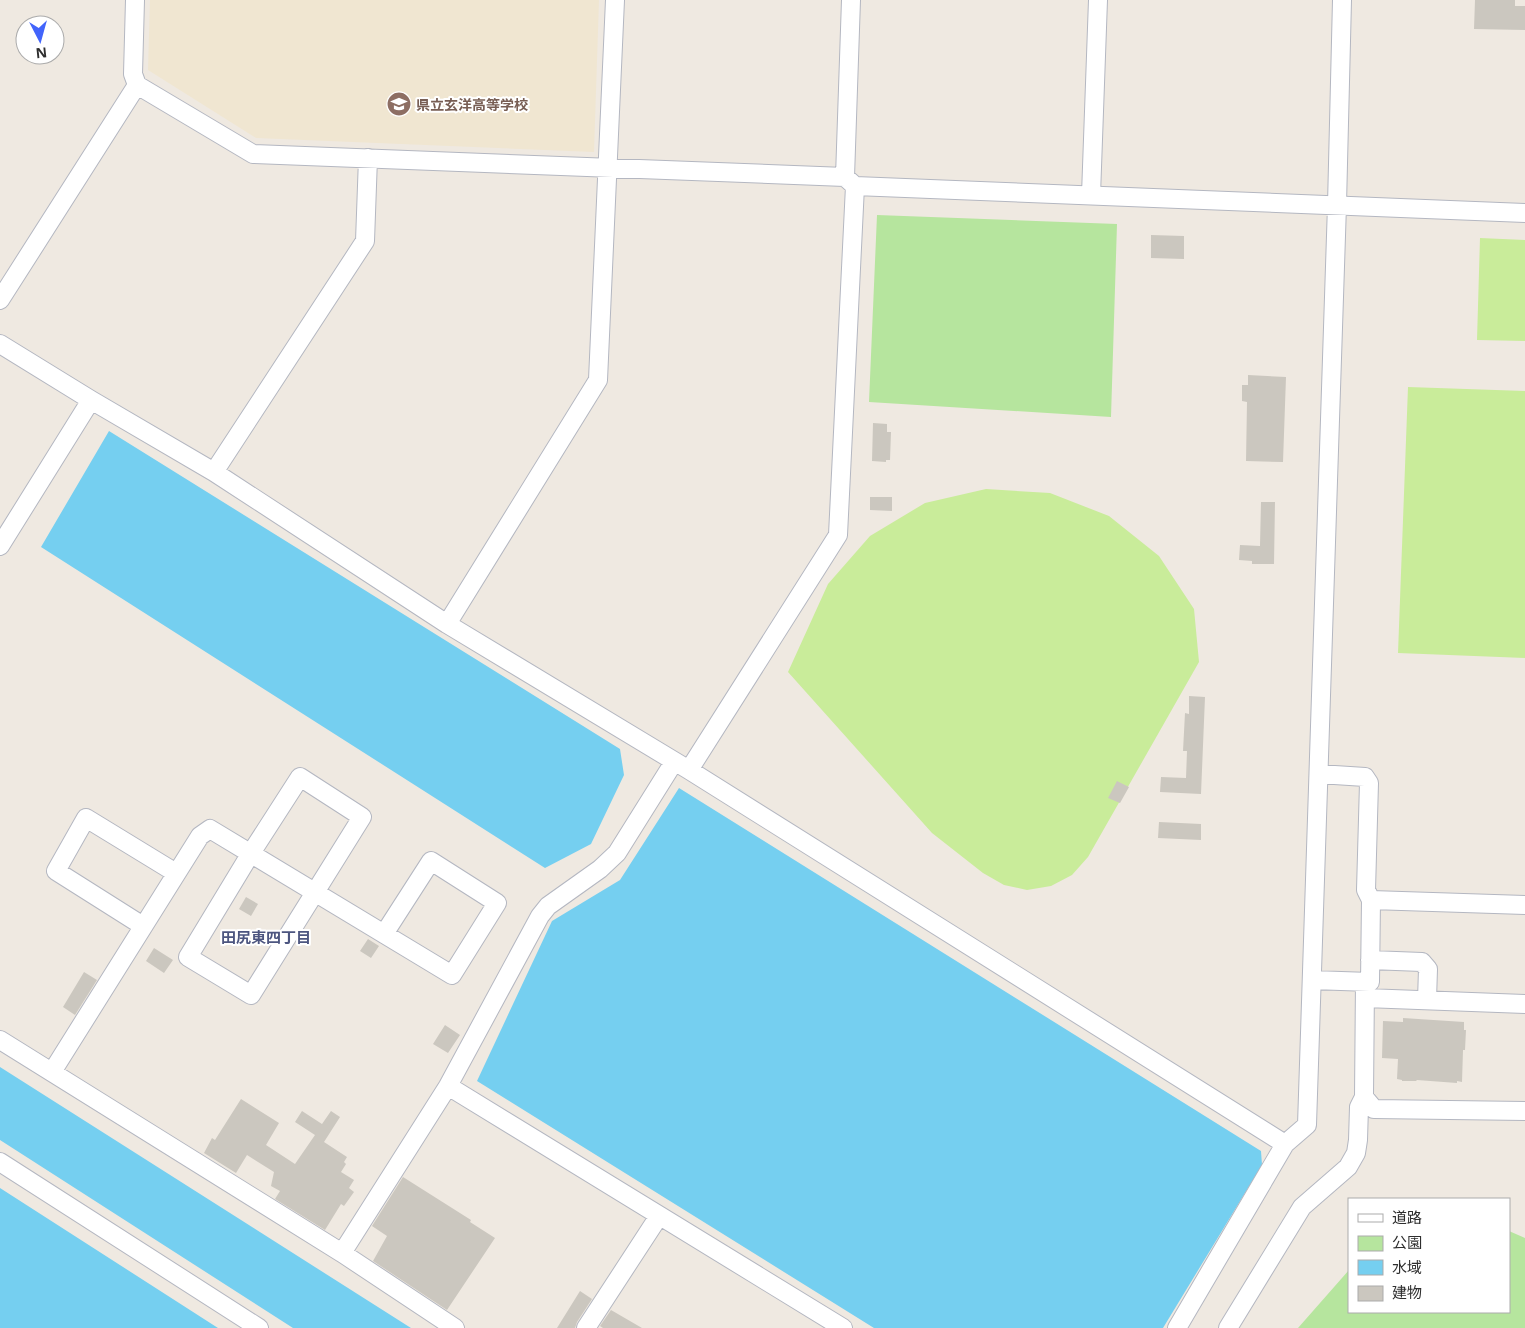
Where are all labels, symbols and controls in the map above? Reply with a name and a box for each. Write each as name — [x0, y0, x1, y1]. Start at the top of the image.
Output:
north arrow — [15, 15, 65, 65]
text: N — [35, 43, 48, 63]
school or university icon: 県立玄洋高等学校 — [386, 91, 412, 117]
place label: 県立玄洋高等学校 — [416, 95, 528, 114]
district label: 田尻東四丁目 — [221, 927, 311, 947]
legend — [1348, 1198, 1510, 1313]
text: 道路 — [1392, 1207, 1422, 1227]
text: 公園 — [1392, 1232, 1422, 1252]
text: 水域 — [1392, 1257, 1422, 1277]
text: 建物 — [1392, 1282, 1422, 1302]

